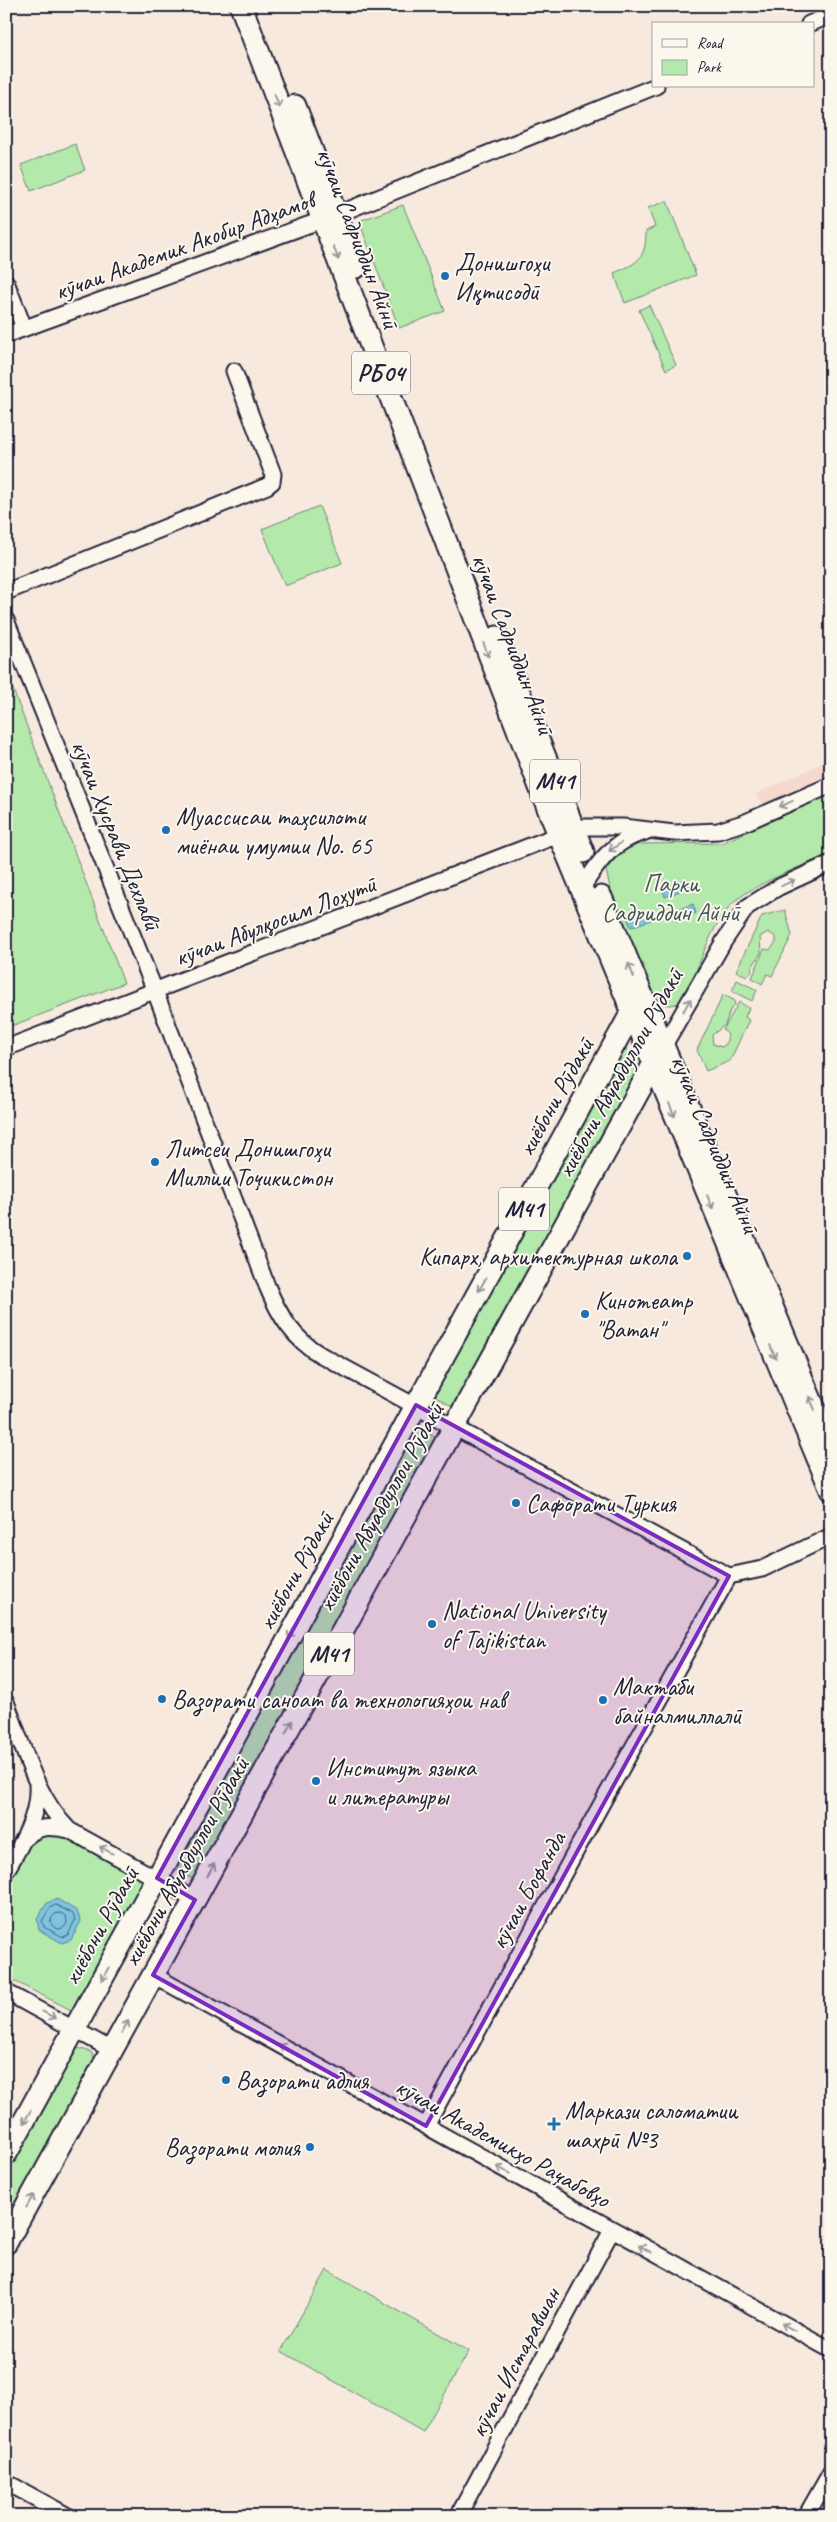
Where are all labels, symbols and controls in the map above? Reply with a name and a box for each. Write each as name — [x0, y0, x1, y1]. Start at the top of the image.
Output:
legend — [652, 22, 814, 88]
text: Road — [697, 34, 724, 53]
text: Park — [697, 58, 722, 77]
one-way arrow — [273, 93, 283, 108]
street label: кӯчаи Садриддин Айнӣ — [309, 143, 408, 335]
street label: кӯчаи Академик Акобир Адҳамов — [50, 182, 323, 308]
one-way arrow — [332, 245, 341, 260]
place label: Донишгоҳи Иқтисодӣ — [455, 247, 551, 308]
marker: Донишгоҳи Иқтисодӣ — [439, 270, 451, 282]
road number: РБ04 — [352, 352, 410, 394]
street label: кӯчаи Садриддин Айнӣ — [464, 549, 563, 741]
one-way arrow — [482, 642, 491, 657]
street label: кӯчаи Хусрави Дехлавӣ — [63, 736, 169, 936]
road number: M41 — [530, 759, 580, 802]
one-way arrow — [779, 800, 794, 810]
place label: Муассисаи таҳсилоти миёнаи умумии No. 65 — [176, 801, 374, 862]
marker: Муассисаи таҳсилоти миёнаи умумии No. 65 — [160, 824, 172, 836]
one-way arrow — [608, 842, 622, 852]
street label: кӯчаи Абулқосим Лоҳутӣ — [170, 867, 382, 974]
park label: Парки Садриддин Айнӣ — [602, 868, 741, 929]
one-way arrow — [780, 877, 795, 887]
street label: хиёбони Абуабдуллои Рӯдакӣ — [549, 961, 691, 1183]
one-way arrow — [626, 963, 636, 978]
one-way arrow — [683, 998, 693, 1012]
street label: хиёбони Рӯдакӣ — [510, 1031, 602, 1161]
street label: кӯчаи Садриддин Айнӣ — [663, 1050, 768, 1240]
one-way arrow — [668, 1102, 678, 1117]
place label: Литсеи Донишгоҳи Миллии Тоҷикистон — [165, 1133, 334, 1194]
marker: Литсеи Донишгоҳи Миллии Тоҷикистон — [149, 1156, 161, 1168]
road number: M41 — [499, 1188, 549, 1230]
one-way arrow — [706, 1194, 716, 1209]
place label: Кипарх, архитектурная школа — [419, 1241, 679, 1273]
marker: Кипарх, архитектурная школа — [681, 1250, 693, 1262]
one-way arrow — [477, 1277, 487, 1291]
place label: Кинотеатр "Ватан" — [595, 1285, 694, 1346]
marker: Кинотеатр "Ватан" — [579, 1308, 591, 1320]
one-way arrow — [769, 1344, 778, 1359]
street label: хиёбони Абуабдуллои Рӯдакӣ — [310, 1395, 452, 1617]
one-way arrow — [807, 1396, 816, 1411]
place label: Сафорати Туркия — [526, 1488, 677, 1520]
marker: Сафорати Туркия — [510, 1497, 522, 1509]
street label: хиёбони Рӯдакӣ — [250, 1505, 342, 1635]
place label: National University of Tajikistan — [442, 1595, 608, 1656]
marker: National University of Tajikistan — [426, 1618, 438, 1630]
one-way arrow — [287, 1625, 297, 1640]
road number: M41 — [304, 1632, 354, 1676]
place label: Мактаби байналмиллалӣ — [613, 1671, 743, 1732]
place label: Вазорати саноат ва технологияҳои нав — [172, 1684, 510, 1717]
marker: Вазорати саноат ва технологияҳои нав — [156, 1693, 168, 1705]
marker: Мактаби байналмиллалӣ — [597, 1694, 609, 1706]
one-way arrow — [285, 1720, 294, 1735]
street label: хиёбони Абуабдуллои Рӯдакӣ — [115, 1750, 257, 1972]
place label: Институт языка и литературы — [326, 1752, 478, 1813]
marker: Институт языка и литературы — [310, 1775, 322, 1787]
street label: кӯчаи Бофанда — [483, 1824, 574, 1955]
one-way arrow — [100, 1845, 114, 1855]
street label: хиёбони Рӯдакӣ — [55, 1860, 147, 1990]
one-way arrow — [206, 1862, 216, 1877]
one-way arrow — [99, 1967, 109, 1981]
one-way arrow — [41, 2011, 56, 2020]
one-way arrow — [120, 2021, 130, 2035]
one-way arrow — [278, 2043, 293, 2052]
place label: Вазорати адлия — [236, 2065, 370, 2098]
street label: кӯчаи Академикҳо Раҷабовҳо — [390, 2071, 617, 2216]
marker: Вазорати адлия — [220, 2074, 232, 2086]
place label: Маркази саломатии шахрӣ №3 — [565, 2095, 739, 2156]
one-way arrow — [21, 2109, 31, 2124]
marker: Маркази саломатии шахрӣ №3 — [547, 2117, 561, 2131]
place label: Вазорати молия — [165, 2132, 301, 2165]
marker: Вазорати молия — [304, 2141, 316, 2153]
one-way arrow — [497, 2164, 511, 2174]
one-way arrow — [25, 2193, 35, 2208]
one-way arrow — [639, 2243, 653, 2253]
street label: кӯчаи Истаравшан — [462, 2281, 569, 2443]
one-way arrow — [781, 2321, 796, 2331]

